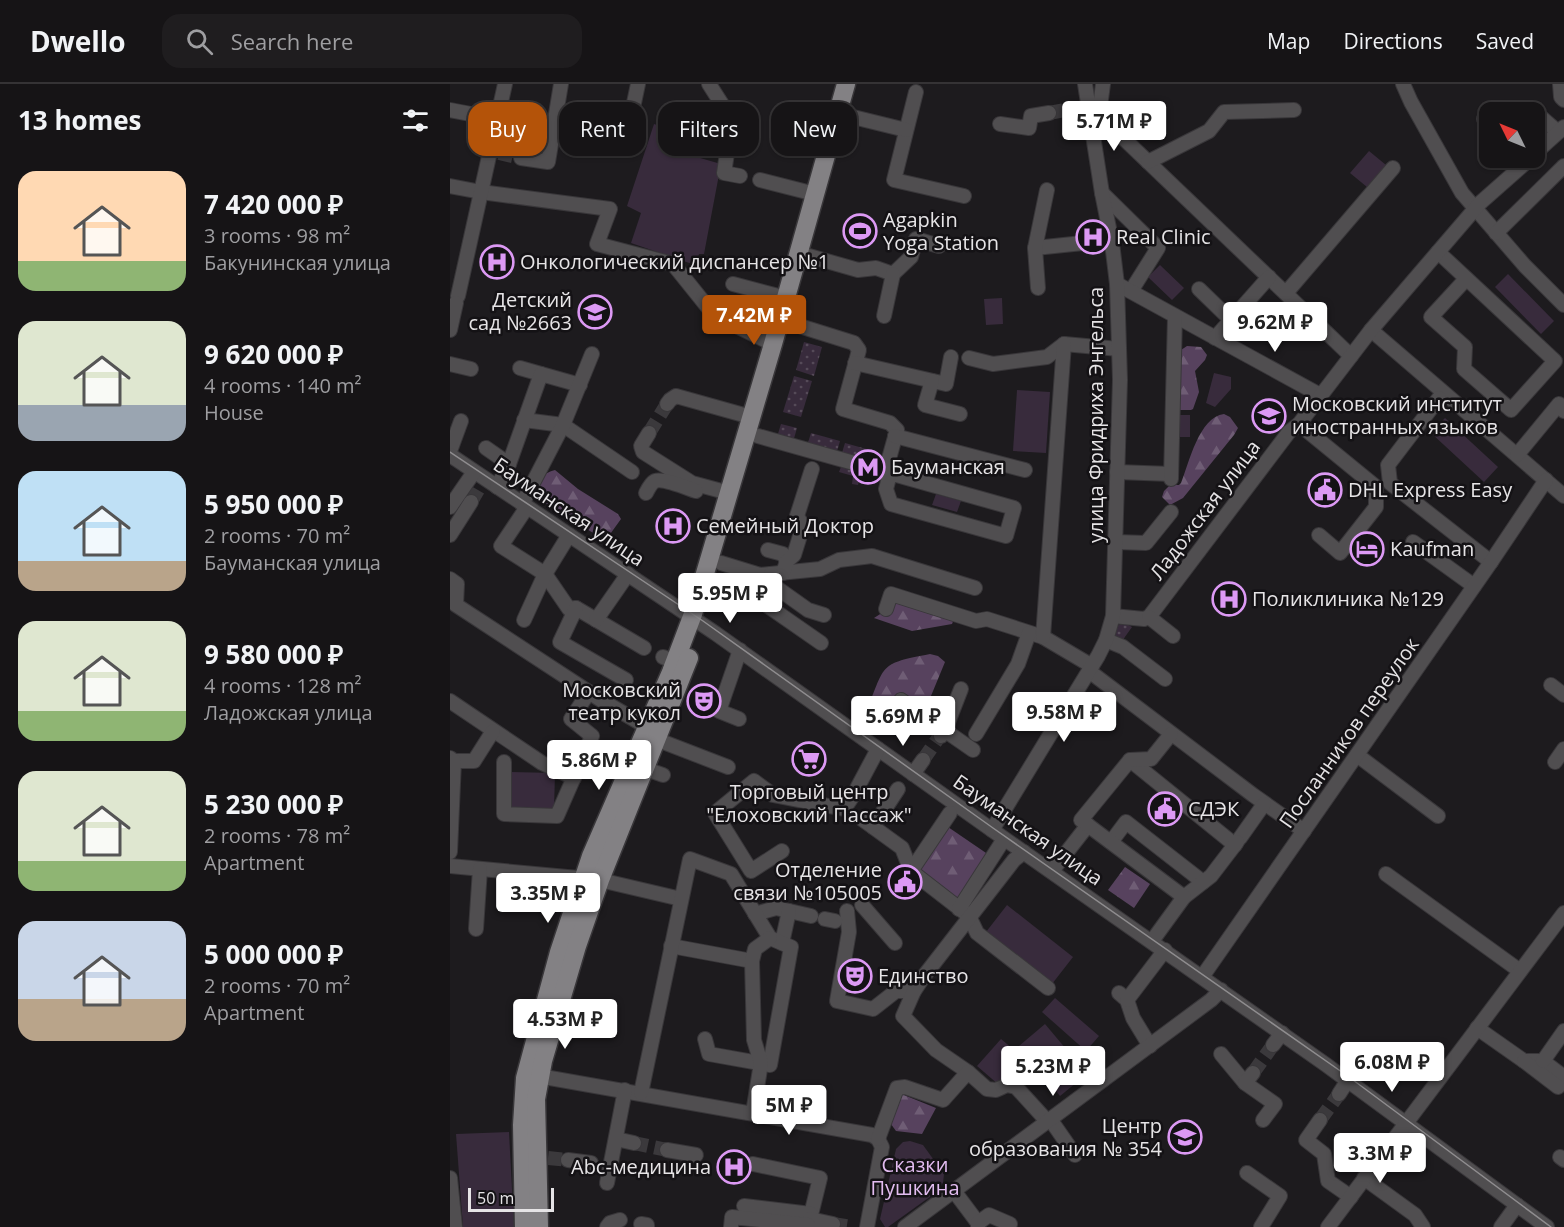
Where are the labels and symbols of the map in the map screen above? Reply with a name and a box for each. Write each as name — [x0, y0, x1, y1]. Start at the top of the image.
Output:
pin: 5.71M ₽ — [1059, 101, 1169, 152]
north arrow — [1479, 102, 1545, 168]
place label: Agapkin Yoga Station — [883, 206, 999, 256]
sports icon: Agapkin Yoga Station — [842, 213, 878, 249]
hospital icon: Real Clinic — [1075, 219, 1111, 255]
place label: Real Clinic — [1116, 223, 1211, 250]
hospital icon: Онкологический диспансер №1 — [479, 244, 515, 280]
place label: Онкологический диспансер №1 — [520, 248, 829, 275]
place label: Детский сад №2663 — [469, 286, 572, 336]
street label: улица Фридриха Энгельса — [1082, 287, 1109, 543]
school or university icon: Детский сад №2663 — [577, 294, 613, 330]
pin: 7.42M ₽ — [699, 295, 809, 346]
pin: 9.62M ₽ — [1220, 302, 1330, 353]
place label: Московский институт иностранных языков — [1292, 390, 1502, 440]
school or university icon: Московский институт иностранных языков — [1251, 398, 1287, 434]
street label: Ладожская улица — [1143, 434, 1266, 585]
metro station icon: Бауманская — [850, 449, 886, 485]
street label: Бауманская улица — [488, 451, 650, 572]
place label: Бауманская — [891, 453, 1005, 480]
public building icon: DHL Express Easy — [1307, 472, 1343, 508]
place label: DHL Express Easy — [1348, 476, 1513, 503]
hospital icon: Семейный Доктор — [655, 508, 691, 544]
place label: Семейный Доктор — [696, 512, 874, 539]
hotel icon: Kaufman — [1349, 531, 1385, 567]
place label: Kaufman — [1390, 535, 1474, 562]
pin: 5.95M ₽ — [675, 573, 785, 624]
hospital icon: Поликлиника №129 — [1211, 581, 1247, 617]
place label: Поликлиника №129 — [1252, 585, 1444, 612]
street label: Посланников переулок — [1273, 632, 1425, 833]
place label: Московский театр кукол — [562, 676, 681, 726]
theatre icon: Московский театр кукол — [686, 683, 722, 719]
pin: 9.58M ₽ — [1009, 692, 1119, 743]
pin: 5.69M ₽ — [848, 696, 958, 747]
pin: 5.86M ₽ — [544, 740, 654, 791]
supermarket icon: Торговый центр "Елоховский Пассаж" — [791, 741, 827, 777]
street label: Бауманская улица — [948, 768, 1108, 891]
place label: Торговый центр "Елоховский Пассаж" — [706, 778, 912, 828]
public building icon: СДЭК — [1147, 791, 1183, 827]
place label: СДЭК — [1188, 795, 1240, 822]
place label: Отделение связи №105005 — [733, 856, 882, 906]
public building icon: Отделение связи №105005 — [887, 864, 923, 900]
pin: 3.35M ₽ — [493, 873, 603, 924]
theatre icon: Единство — [837, 958, 873, 994]
place label: Единство — [878, 962, 969, 989]
pin: 4.53M ₽ — [510, 999, 620, 1050]
pin: 6.08M ₽ — [1337, 1042, 1447, 1093]
pin: 5.23M ₽ — [998, 1046, 1108, 1097]
pin: 5M ₽ — [753, 1085, 825, 1136]
place label: Центр образования № 354 — [969, 1112, 1163, 1162]
school or university icon: Центр образования № 354 — [1167, 1119, 1203, 1155]
pin: 3.3M ₽ — [1331, 1133, 1429, 1184]
hospital icon: Abc-медицина — [716, 1149, 752, 1185]
park label: Сказки Пушкина — [870, 1151, 960, 1201]
place label: Abc-медицина — [571, 1153, 711, 1180]
scale bar — [468, 1185, 554, 1212]

